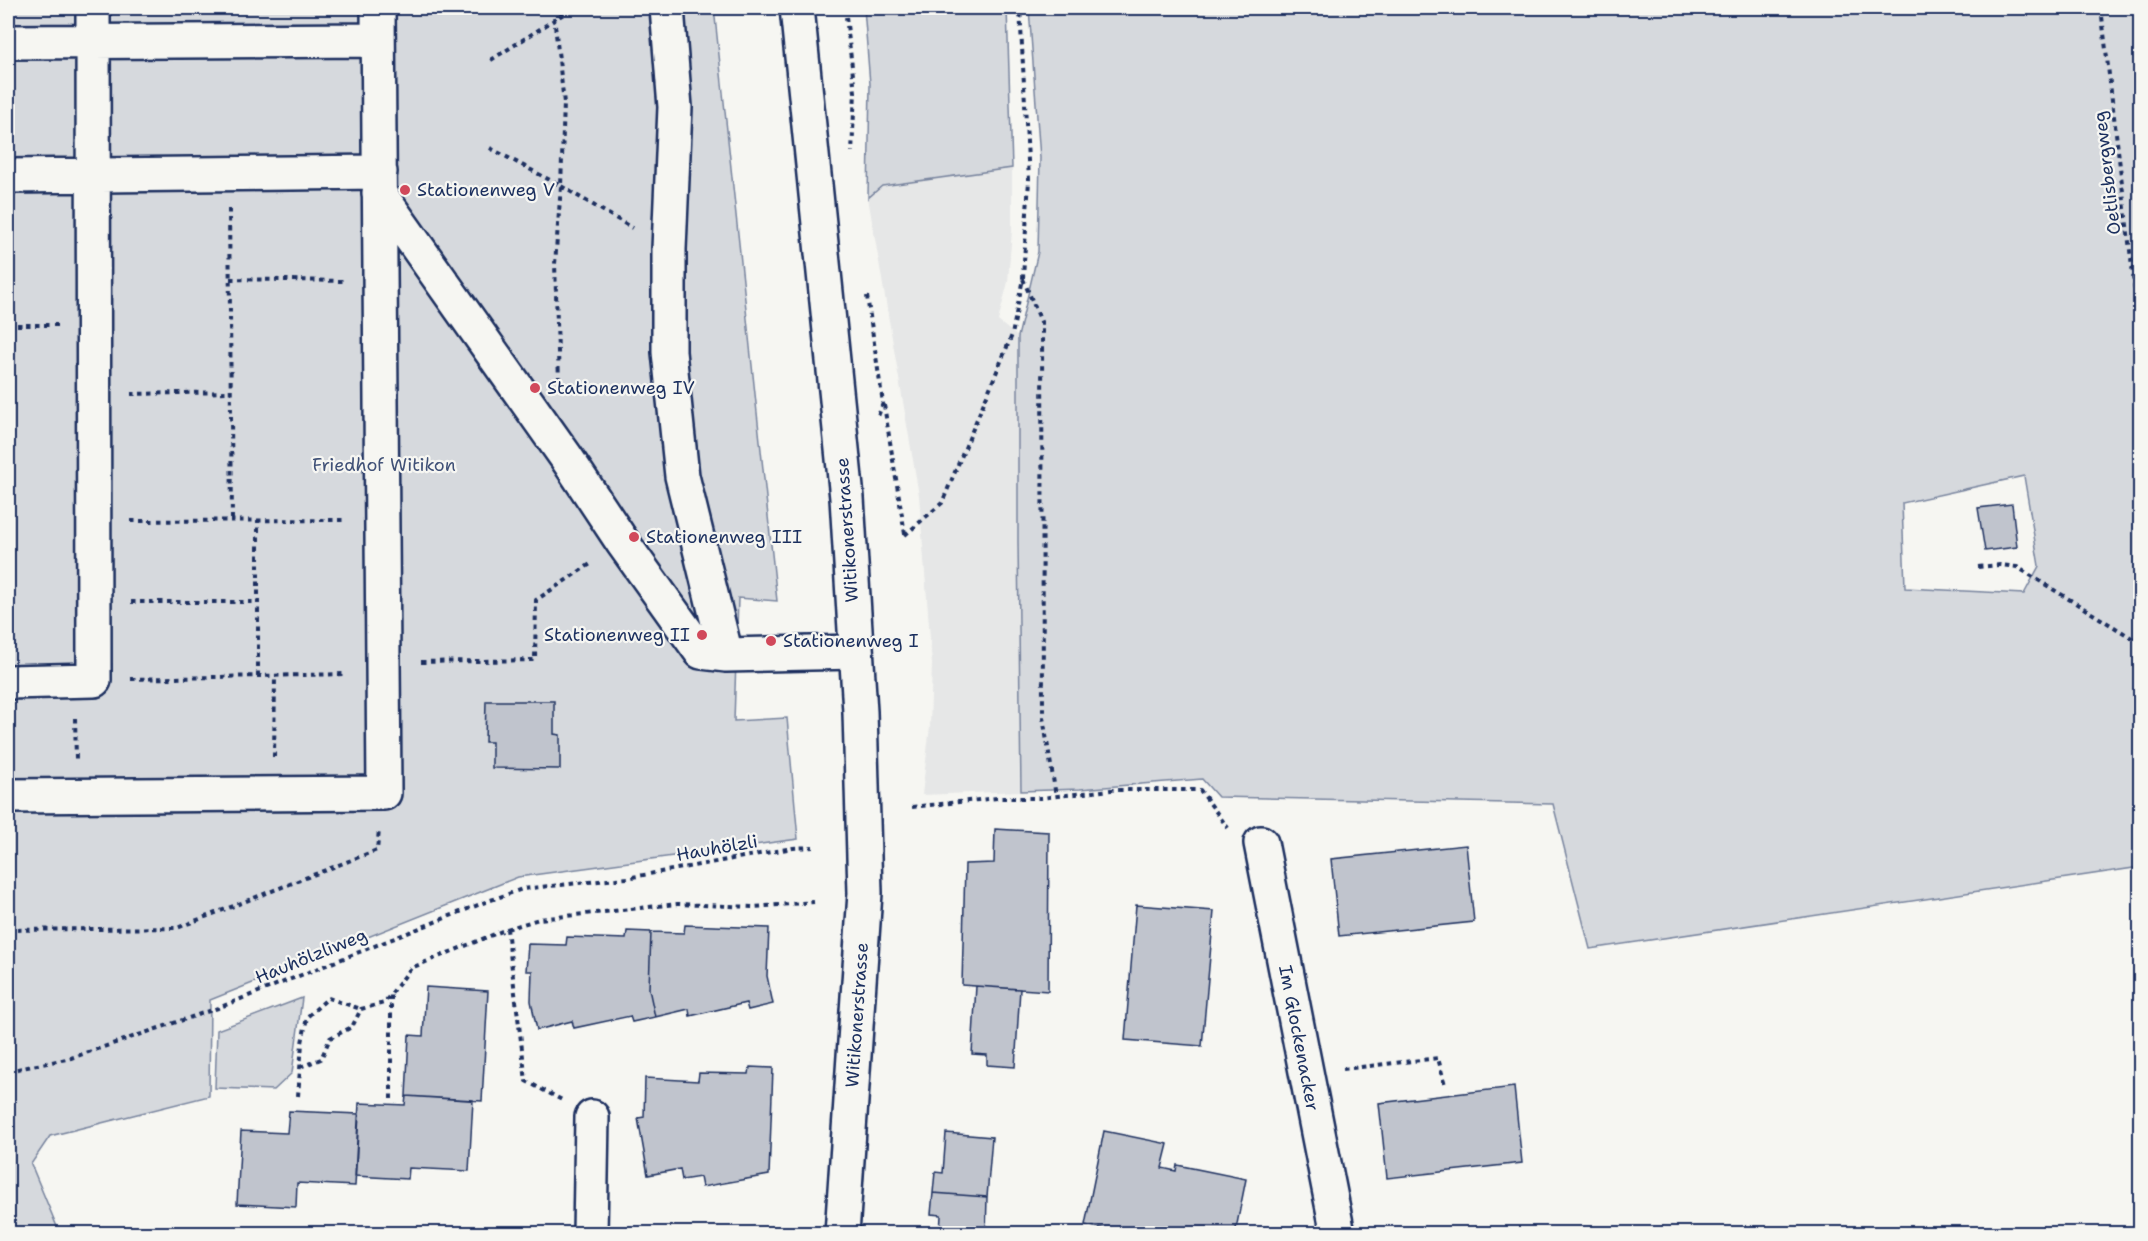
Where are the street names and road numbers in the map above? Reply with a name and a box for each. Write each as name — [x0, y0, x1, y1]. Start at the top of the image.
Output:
street label: Oetlisbergweg — [2088, 110, 2126, 236]
street label: Witikonerstrasse — [830, 457, 864, 603]
street label: Hauhölzli — [674, 829, 760, 867]
street label: Hauhölzliweg — [252, 923, 370, 989]
street label: Witikonerstrasse — [840, 942, 874, 1088]
street label: Im Glockenacker — [1273, 963, 1325, 1113]

